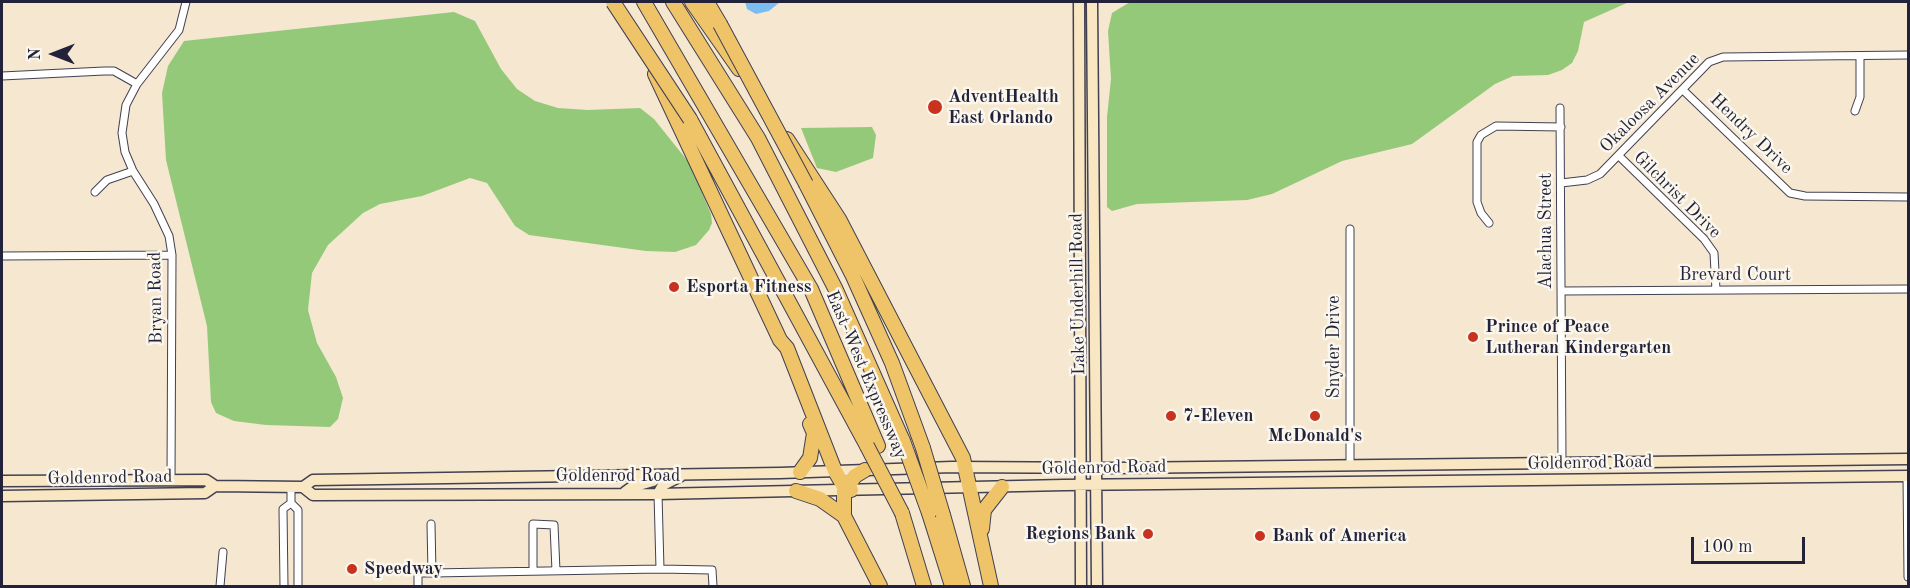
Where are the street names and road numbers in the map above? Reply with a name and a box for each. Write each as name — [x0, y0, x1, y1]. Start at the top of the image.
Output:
street label: Okaloosa Avenue — [1596, 49, 1704, 157]
street label: Hendry Drive — [1705, 89, 1797, 179]
street label: Gilchrist Drive — [1629, 147, 1725, 243]
street label: Alachua Street — [1535, 173, 1557, 289]
street label: Lake Underhill Road — [1066, 213, 1090, 375]
street label: Bryan Road — [144, 252, 168, 344]
street label: Brevard Court — [1679, 264, 1791, 286]
street label: East-West Expressway — [821, 288, 911, 462]
street label: Snyder Drive — [1323, 296, 1345, 398]
street label: Goldenrod Road — [1527, 451, 1653, 475]
street label: Goldenrod Road — [1041, 456, 1167, 480]
street label: Goldenrod Road — [556, 465, 680, 487]
street label: Goldenrod Road — [47, 466, 173, 490]

